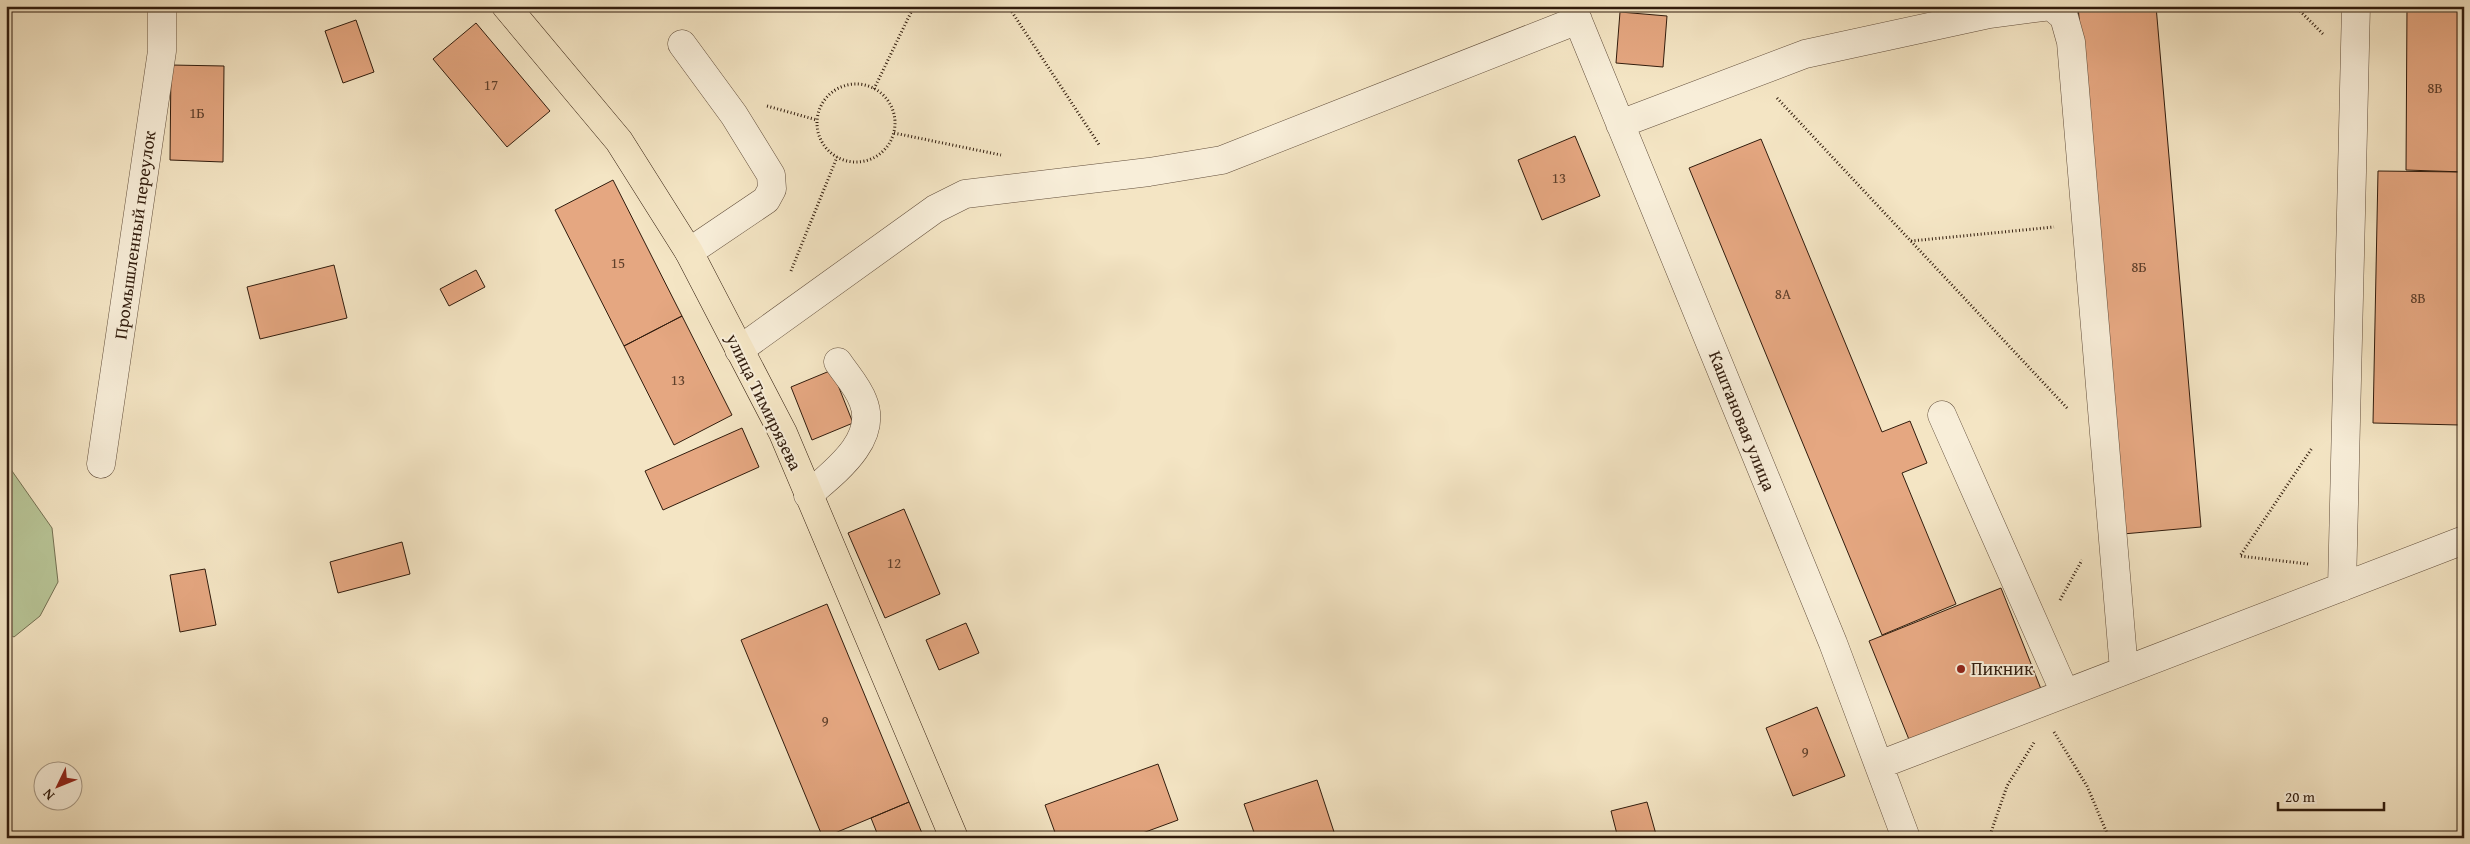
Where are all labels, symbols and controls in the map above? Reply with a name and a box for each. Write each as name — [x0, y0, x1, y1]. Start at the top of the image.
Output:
house number: 17 — [484, 74, 498, 95]
house number: 8В — [2427, 77, 2443, 98]
house number: 1Б — [189, 102, 205, 123]
street label: Промышленный переулок — [106, 128, 163, 341]
house number: 13 — [1552, 167, 1566, 188]
house number: 15 — [611, 252, 625, 273]
house number: 8Б — [2131, 256, 2147, 277]
house number: 8А — [1775, 283, 1791, 304]
house number: 8В — [2410, 287, 2426, 308]
street label: улица Тимирязева — [719, 328, 810, 475]
street label: Каштановая улица — [1702, 347, 1783, 495]
house number: 13 — [671, 369, 685, 390]
house number: 12 — [887, 552, 901, 573]
place label: Пикник — [1971, 655, 2034, 682]
marker: Пикник — [1955, 663, 1967, 675]
house number: 9 — [821, 710, 829, 731]
house number: 9 — [1801, 741, 1809, 762]
north arrow — [32, 762, 82, 812]
scale bar — [2278, 779, 2384, 811]
text: N — [38, 784, 59, 805]
text: 20 m — [2285, 786, 2316, 807]

